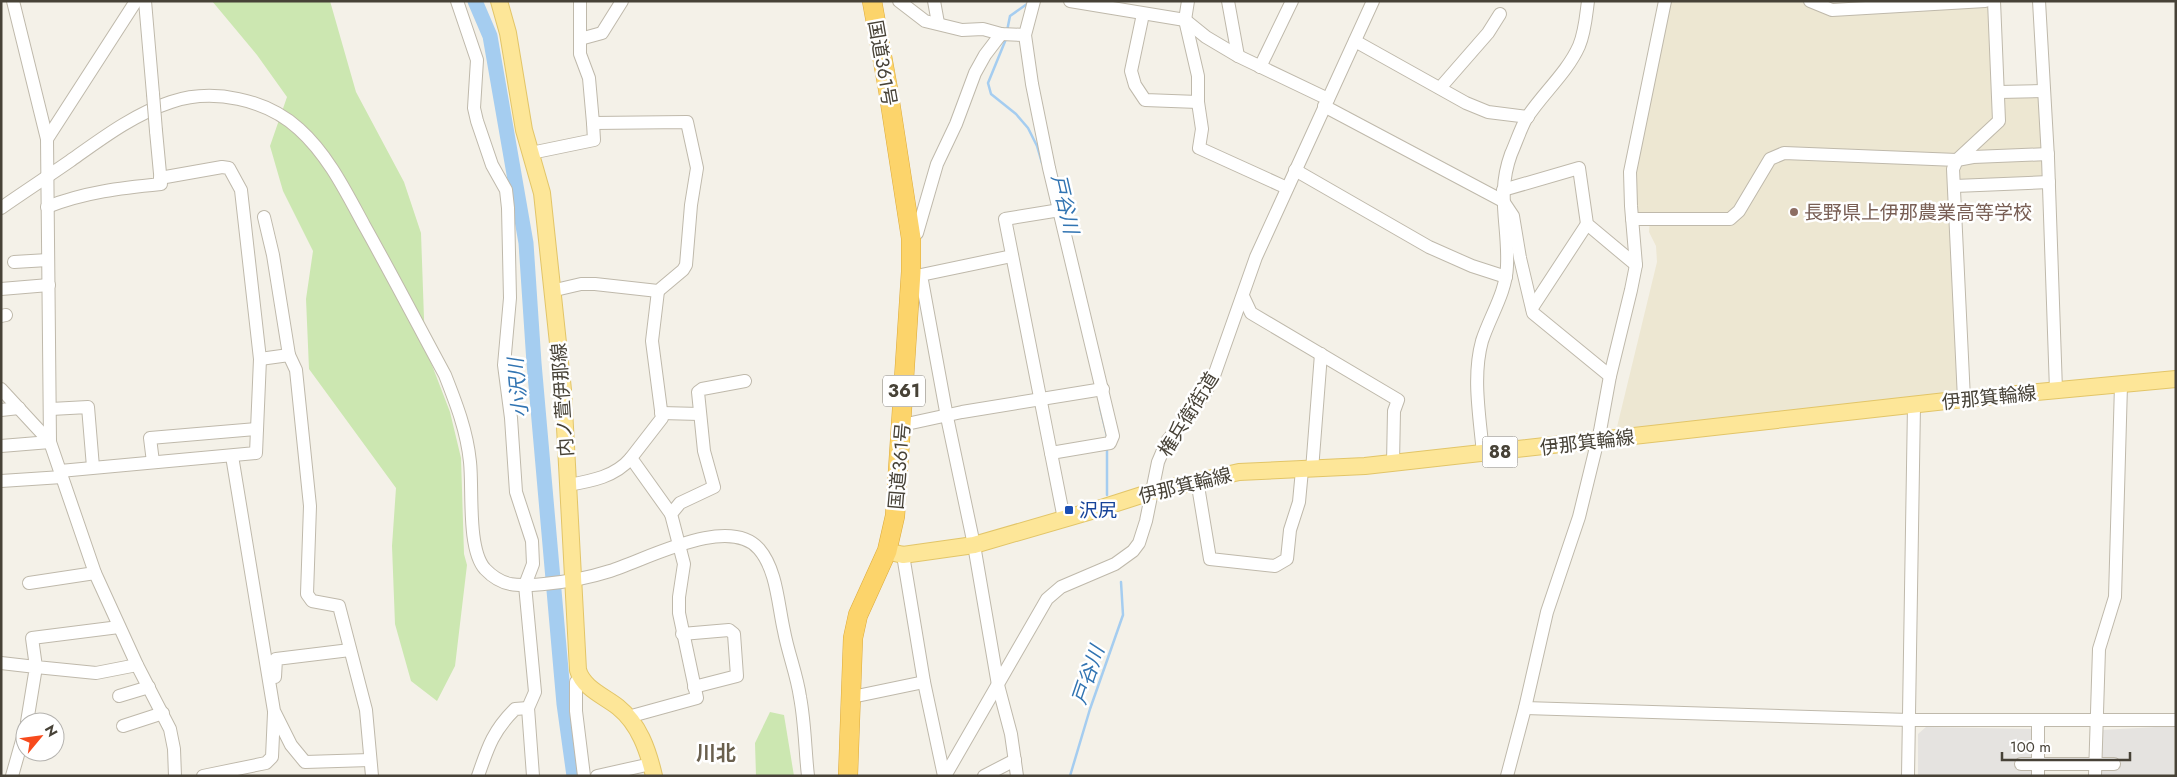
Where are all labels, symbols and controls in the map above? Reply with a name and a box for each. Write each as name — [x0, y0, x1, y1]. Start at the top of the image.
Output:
street label: 国道361号 — [862, 18, 903, 108]
water label: 戸谷川 — [1044, 172, 1086, 239]
place label: 長野県上伊那農業高等学校 — [1804, 199, 2032, 226]
marker: 長野県上伊那農業高等学校 — [1788, 206, 1800, 218]
street label: 内ノ萱伊那線 — [545, 342, 580, 458]
water label: 小沢川 — [501, 355, 536, 419]
street label: 権兵衛街道 — [1152, 367, 1225, 462]
road number: 361 — [883, 376, 925, 406]
street label: 伊那箕輪線 — [1940, 379, 2038, 416]
street label: 国道361号 — [882, 422, 917, 510]
street label: 伊那箕輪線 — [1538, 423, 1636, 462]
road number: 88 — [1482, 437, 1518, 468]
street label: 伊那箕輪線 — [1136, 461, 1234, 510]
place label: 沢尻 — [1079, 497, 1117, 524]
marker: 沢尻 — [1063, 504, 1075, 516]
water label: 戸谷川 — [1065, 640, 1113, 708]
north arrow — [15, 712, 65, 762]
text: N — [40, 721, 63, 740]
scale bar — [2002, 730, 2130, 762]
text: 100 m — [2010, 736, 2051, 758]
district label: 川北 — [696, 739, 736, 768]

